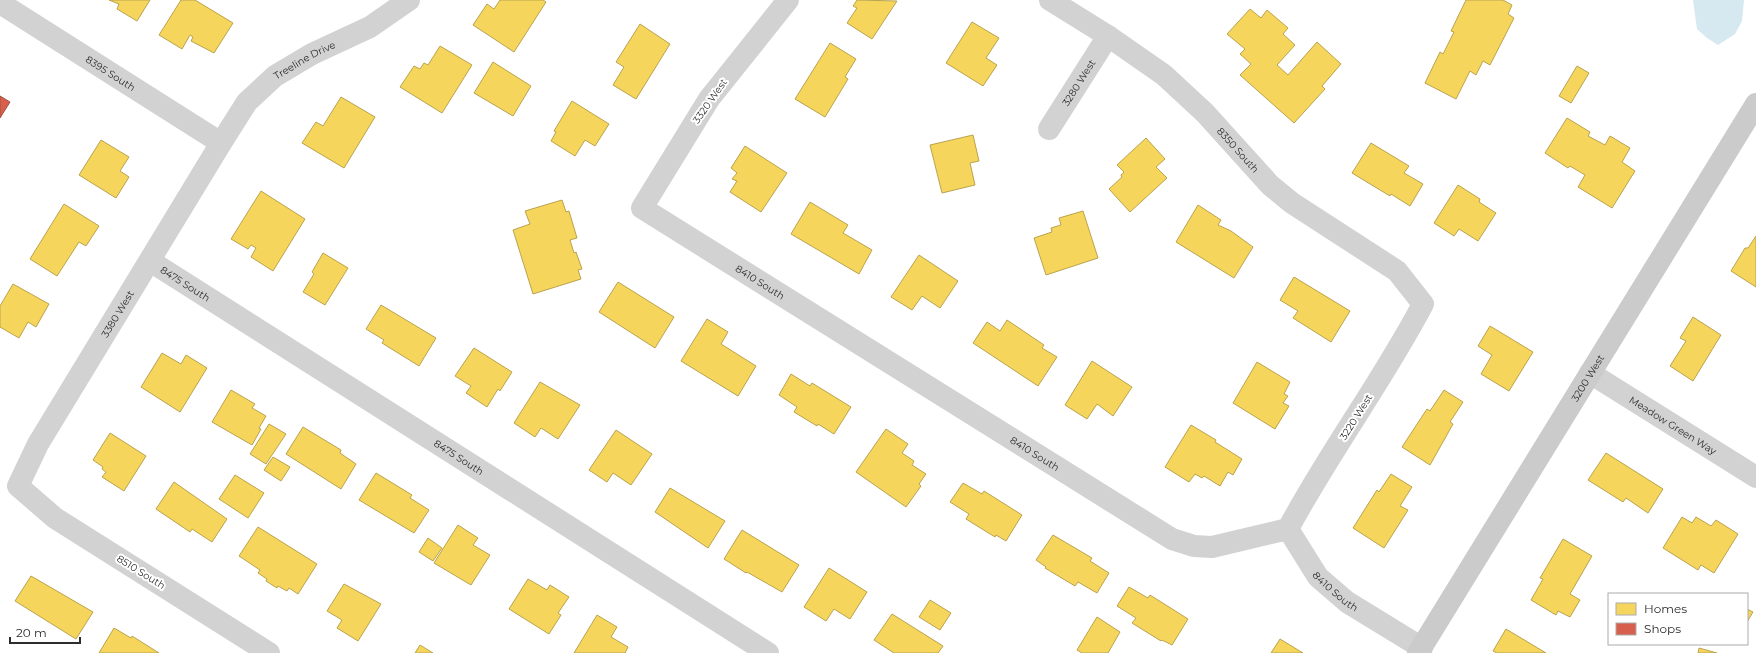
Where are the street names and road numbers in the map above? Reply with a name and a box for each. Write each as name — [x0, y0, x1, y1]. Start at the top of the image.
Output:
street label: Treeline Drive — [271, 38, 337, 82]
street label: 8395 South — [83, 53, 138, 94]
street label: 3280 West — [1059, 57, 1098, 108]
street label: 3320 West — [690, 76, 730, 126]
street label: 8350 South — [1214, 124, 1262, 175]
street label: 8410 South — [733, 262, 787, 302]
street label: 8475 South — [158, 263, 213, 304]
street label: 3380 West — [98, 288, 136, 339]
street label: 3200 West — [1568, 352, 1607, 404]
street label: 3220 West — [1337, 392, 1375, 442]
street label: Meadow Green Way — [1627, 393, 1720, 458]
street label: 8410 South — [1008, 433, 1062, 474]
street label: 8475 South — [432, 436, 486, 478]
street label: 8510 South — [114, 552, 168, 592]
street label: 8410 South — [1310, 569, 1361, 614]

